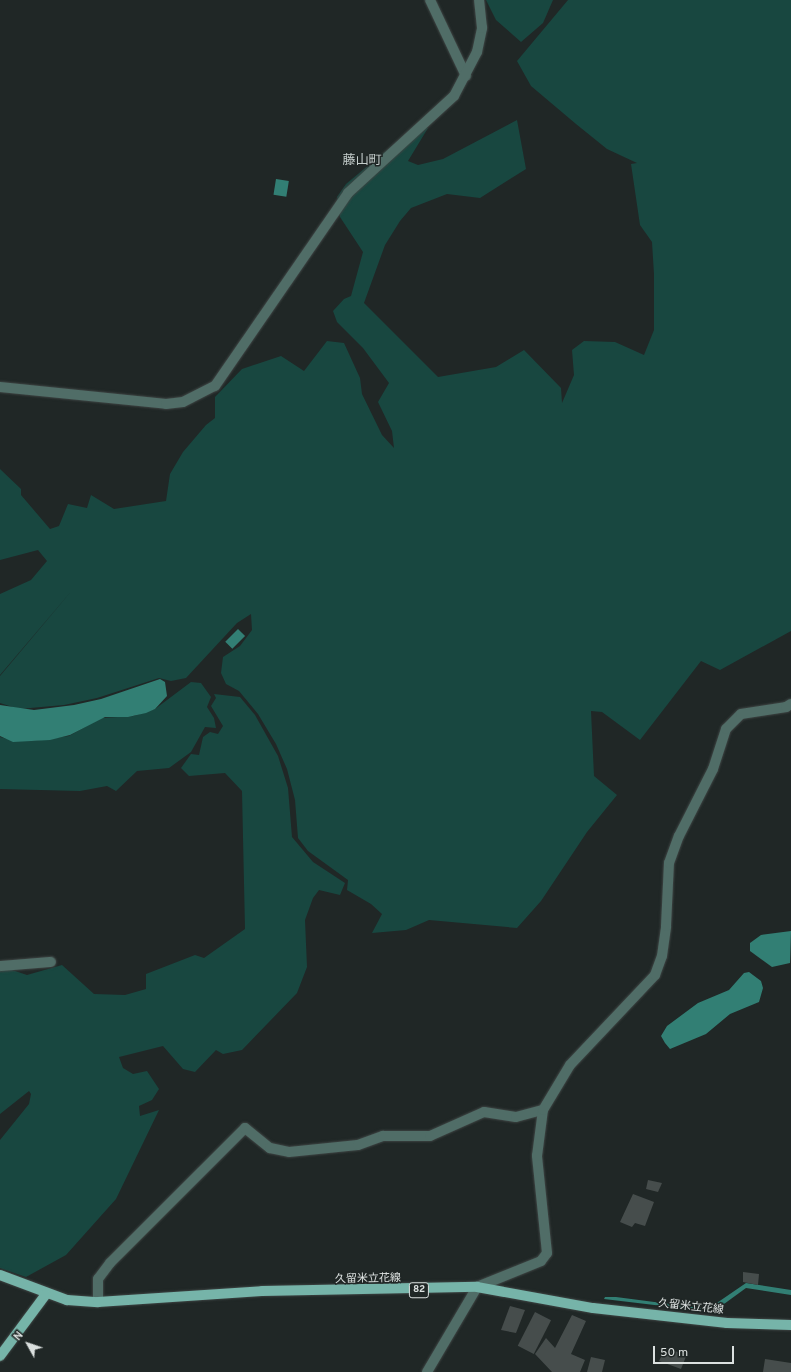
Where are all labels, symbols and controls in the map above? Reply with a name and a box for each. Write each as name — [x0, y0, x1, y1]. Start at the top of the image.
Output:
district label: 藤山町 — [343, 153, 381, 169]
street label: 久留米立花線 — [335, 1272, 401, 1286]
road number: 82 — [408, 1282, 430, 1298]
street label: 久留米立花線 — [657, 1297, 725, 1317]
north arrow — [8, 1324, 48, 1364]
text: N — [11, 1329, 27, 1344]
scale bar — [655, 1338, 736, 1364]
text: 50 m — [660, 1345, 688, 1361]

